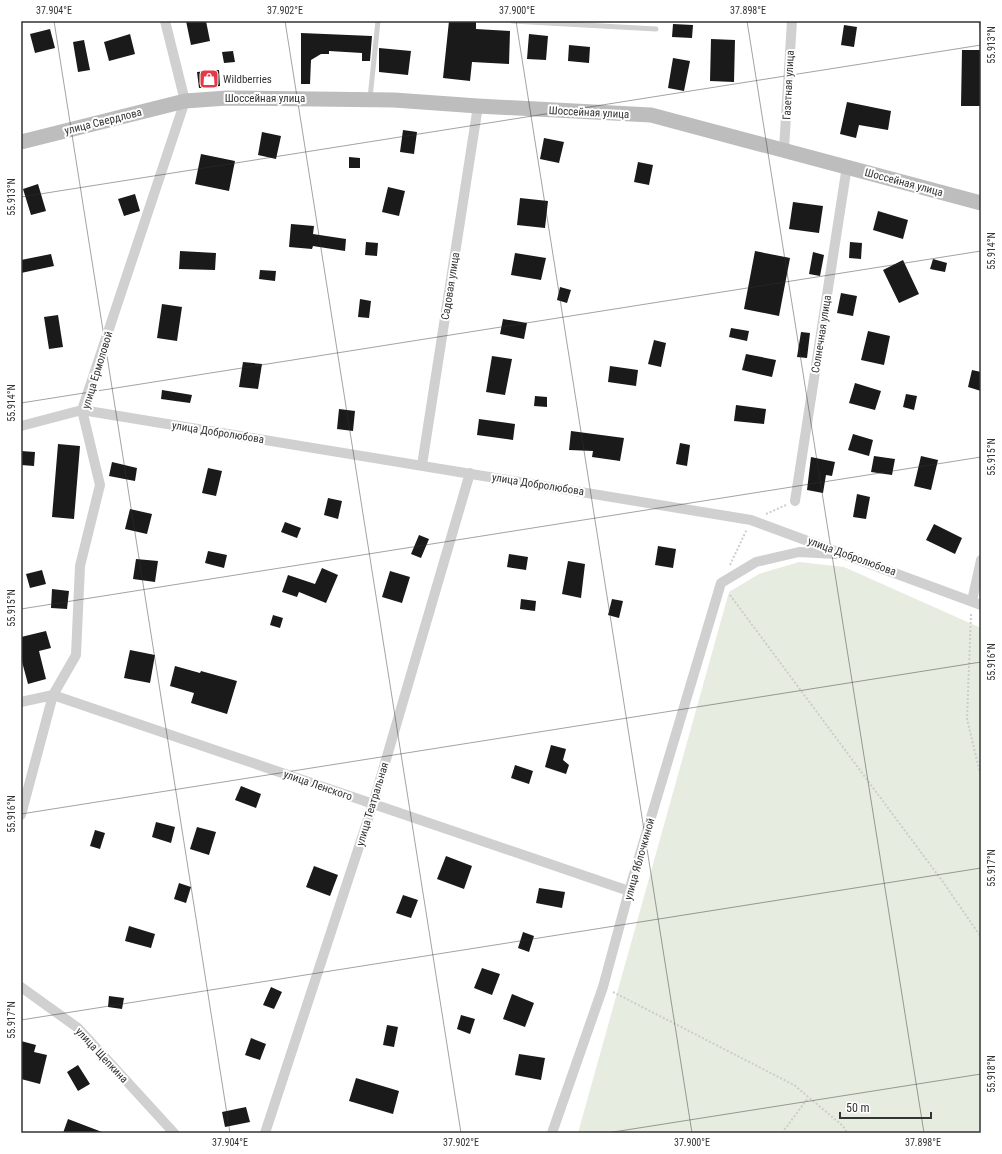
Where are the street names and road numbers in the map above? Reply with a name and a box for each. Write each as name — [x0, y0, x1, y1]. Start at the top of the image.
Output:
street label: Газетная улица — [780, 50, 797, 120]
street label: Шоссейная улица — [225, 92, 305, 105]
street label: Шоссейная улица — [548, 104, 630, 121]
street label: улица Свердлова — [63, 106, 143, 137]
street label: Шоссейная улица — [863, 166, 945, 199]
street label: Садовая улица — [439, 251, 462, 321]
street label: Солнечная улица — [809, 294, 834, 374]
street label: улица Ермоловой — [80, 330, 115, 410]
street label: улица Добролюбова — [171, 419, 265, 446]
street label: улица Добролюбова — [491, 471, 585, 498]
street label: улица Добролюбова — [806, 534, 898, 578]
street label: улица Театральная — [354, 761, 391, 848]
street label: улица Ленского — [282, 768, 354, 803]
street label: улица Яблочкиной — [622, 817, 657, 902]
street label: улица Щепкина — [73, 1025, 131, 1086]

